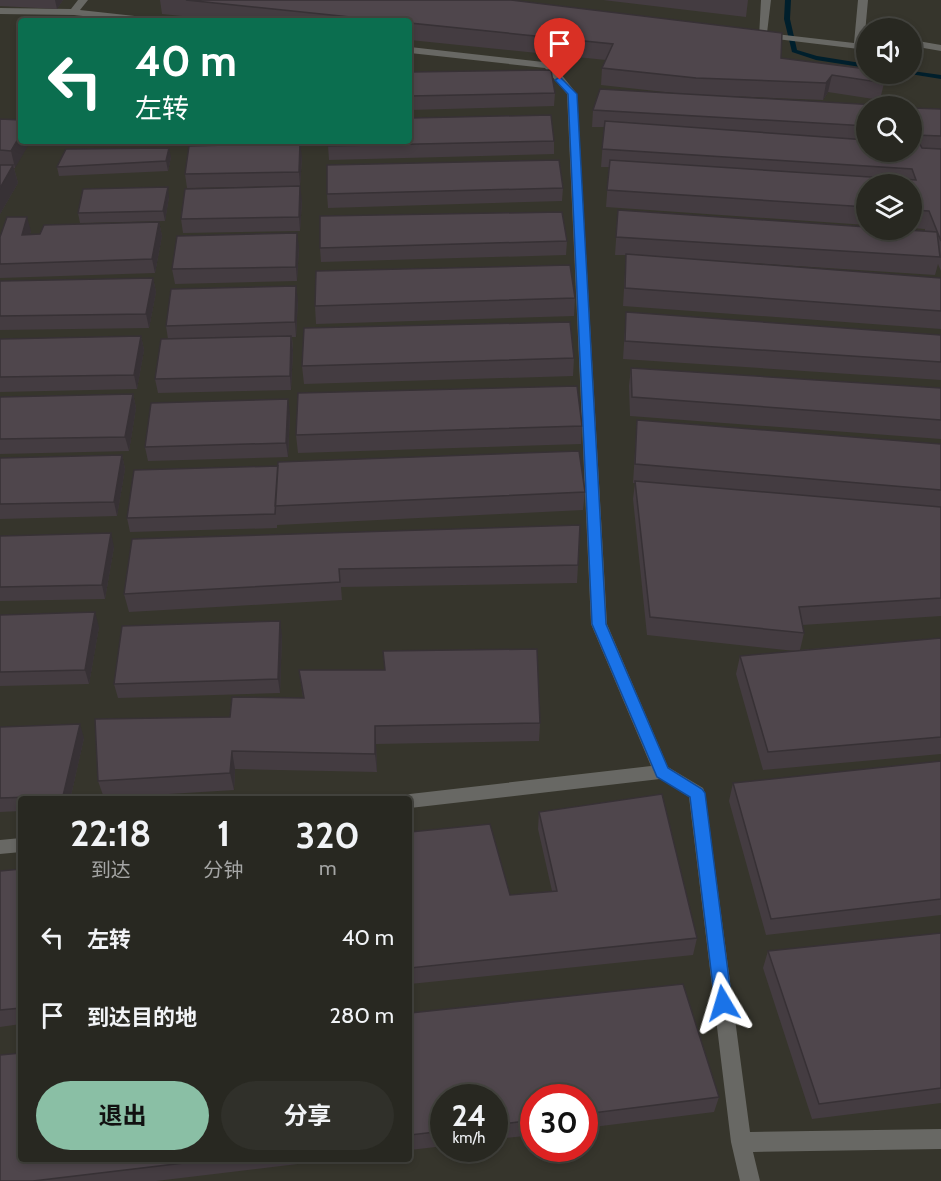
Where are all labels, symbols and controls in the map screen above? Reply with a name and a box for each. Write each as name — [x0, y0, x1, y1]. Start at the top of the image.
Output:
pin — [534, 18, 585, 80]
map controls — [856, 18, 922, 240]
button: sound — [856, 18, 922, 84]
icon: arrive — [543, 27, 576, 60]
text: 40 m — [135, 35, 237, 87]
icon: left — [36, 42, 114, 120]
text: 左转 — [135, 92, 189, 125]
button: search — [856, 96, 922, 162]
button: layers — [856, 174, 922, 240]
text: 22:18 — [70, 811, 151, 855]
text: 1 — [217, 811, 230, 855]
text: 320 — [296, 813, 360, 857]
text: m — [319, 856, 337, 880]
text: 到达 — [91, 858, 131, 882]
text: 分钟 — [204, 858, 244, 882]
icon: left — [36, 921, 69, 954]
text: 40 m — [342, 924, 394, 951]
text: 左转 — [87, 926, 131, 953]
position arrow — [691, 971, 755, 1035]
icon: arrive — [36, 999, 69, 1032]
text: 280 m — [330, 1002, 394, 1029]
text: 到达目的地 — [87, 1004, 197, 1031]
button: 退出 — [36, 1081, 209, 1150]
button: 分享 — [221, 1081, 394, 1150]
speed limit sign: 30 — [520, 1084, 598, 1162]
text: 24 — [452, 1097, 486, 1134]
text: km/h — [453, 1129, 485, 1147]

